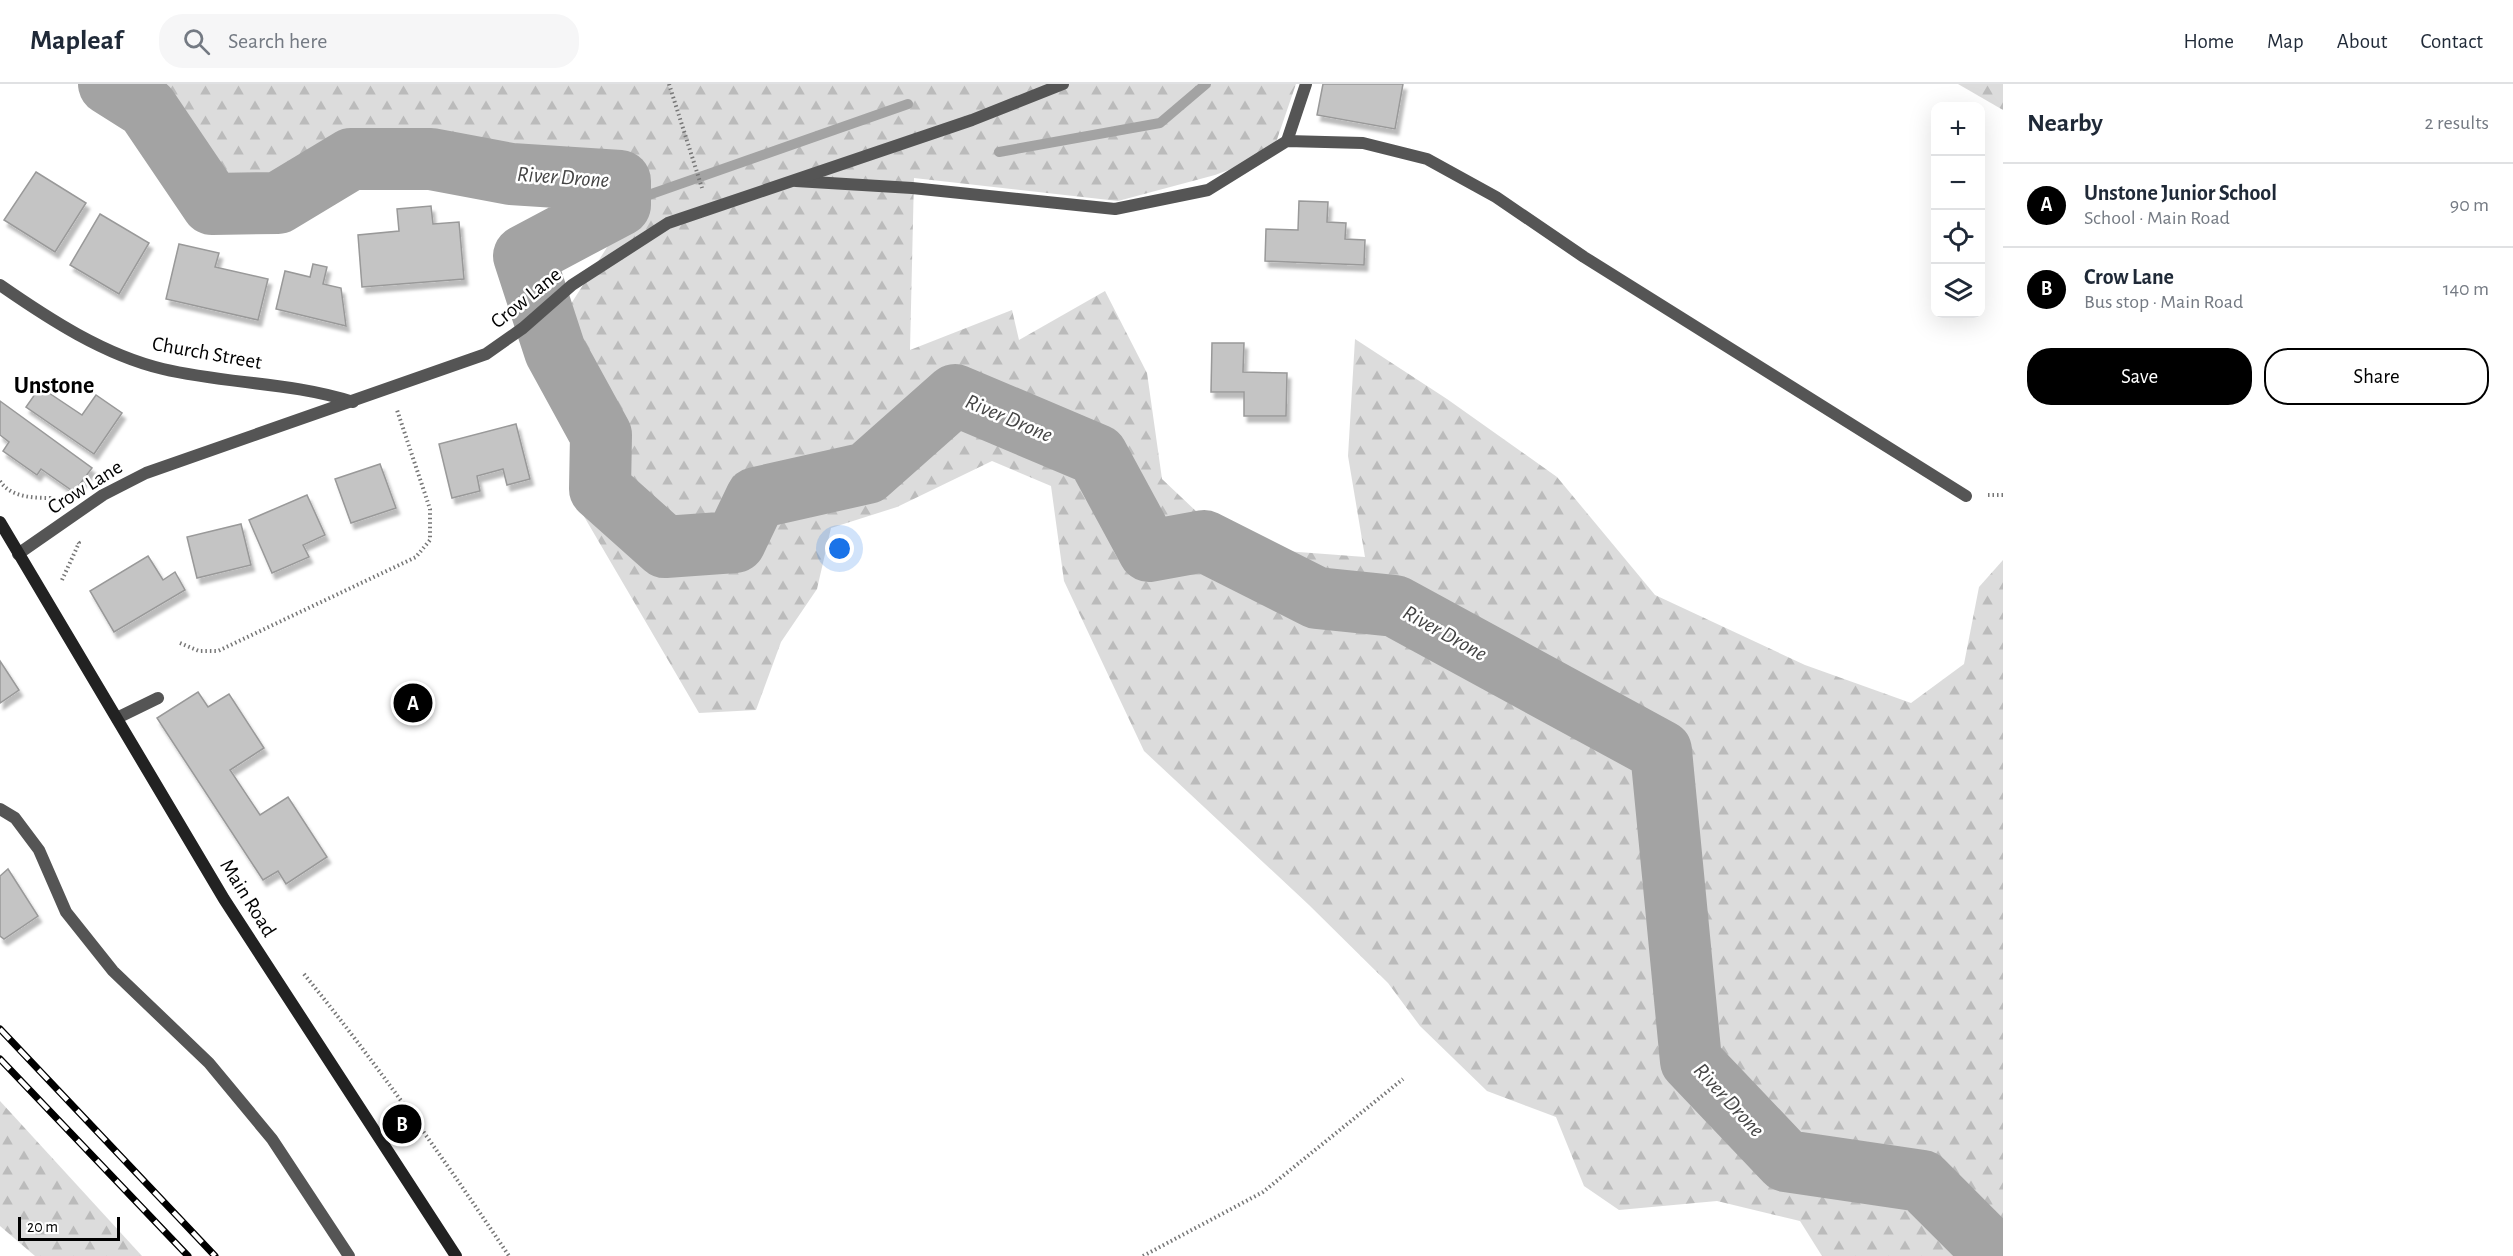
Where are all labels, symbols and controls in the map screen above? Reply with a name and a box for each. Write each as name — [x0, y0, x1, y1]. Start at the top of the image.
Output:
search box — [159, 14, 579, 68]
icon: search — [180, 25, 213, 58]
text: Mapleaf — [30, 27, 123, 55]
text: Search here — [228, 30, 327, 52]
text: Home — [2183, 31, 2234, 52]
text: Map — [2267, 31, 2304, 52]
text: About — [2337, 31, 2387, 52]
text: Contact — [2420, 31, 2483, 52]
map controls — [1931, 102, 1985, 318]
button: + — [1931, 102, 1985, 156]
text: Nearby — [2027, 110, 2103, 136]
text: 2 results — [2425, 113, 2489, 133]
button: − — [1931, 156, 1985, 210]
water label: River Drone — [516, 163, 610, 191]
text: Unstone Junior School — [2084, 182, 2277, 204]
text: A — [2041, 195, 2053, 215]
text: 90 m — [2450, 195, 2489, 215]
text: School · Main Road — [2084, 208, 2230, 228]
button: locate — [1931, 210, 1985, 264]
street label: Crow Lane — [487, 264, 565, 332]
button: layers — [1931, 264, 1985, 318]
text: Crow Lane — [2084, 266, 2174, 288]
text: B — [2041, 279, 2052, 299]
text: 140 m — [2443, 279, 2489, 299]
text: Bus stop · Main Road — [2084, 292, 2243, 312]
street label: Church Street — [151, 333, 264, 373]
button: Save — [2027, 348, 2252, 405]
button: Share — [2264, 348, 2489, 405]
district label: Unstone — [14, 374, 94, 398]
water label: River Drone — [962, 390, 1056, 446]
street label: Crow Lane — [44, 456, 126, 518]
your location — [825, 534, 854, 563]
water label: River Drone — [1399, 601, 1491, 665]
pin: A — [394, 680, 432, 726]
street label: Main Road — [216, 855, 280, 941]
water label: River Drone — [1690, 1059, 1768, 1141]
pin: B — [382, 1102, 422, 1146]
scale bar — [18, 1214, 120, 1242]
text: 20 m — [27, 1219, 58, 1235]

